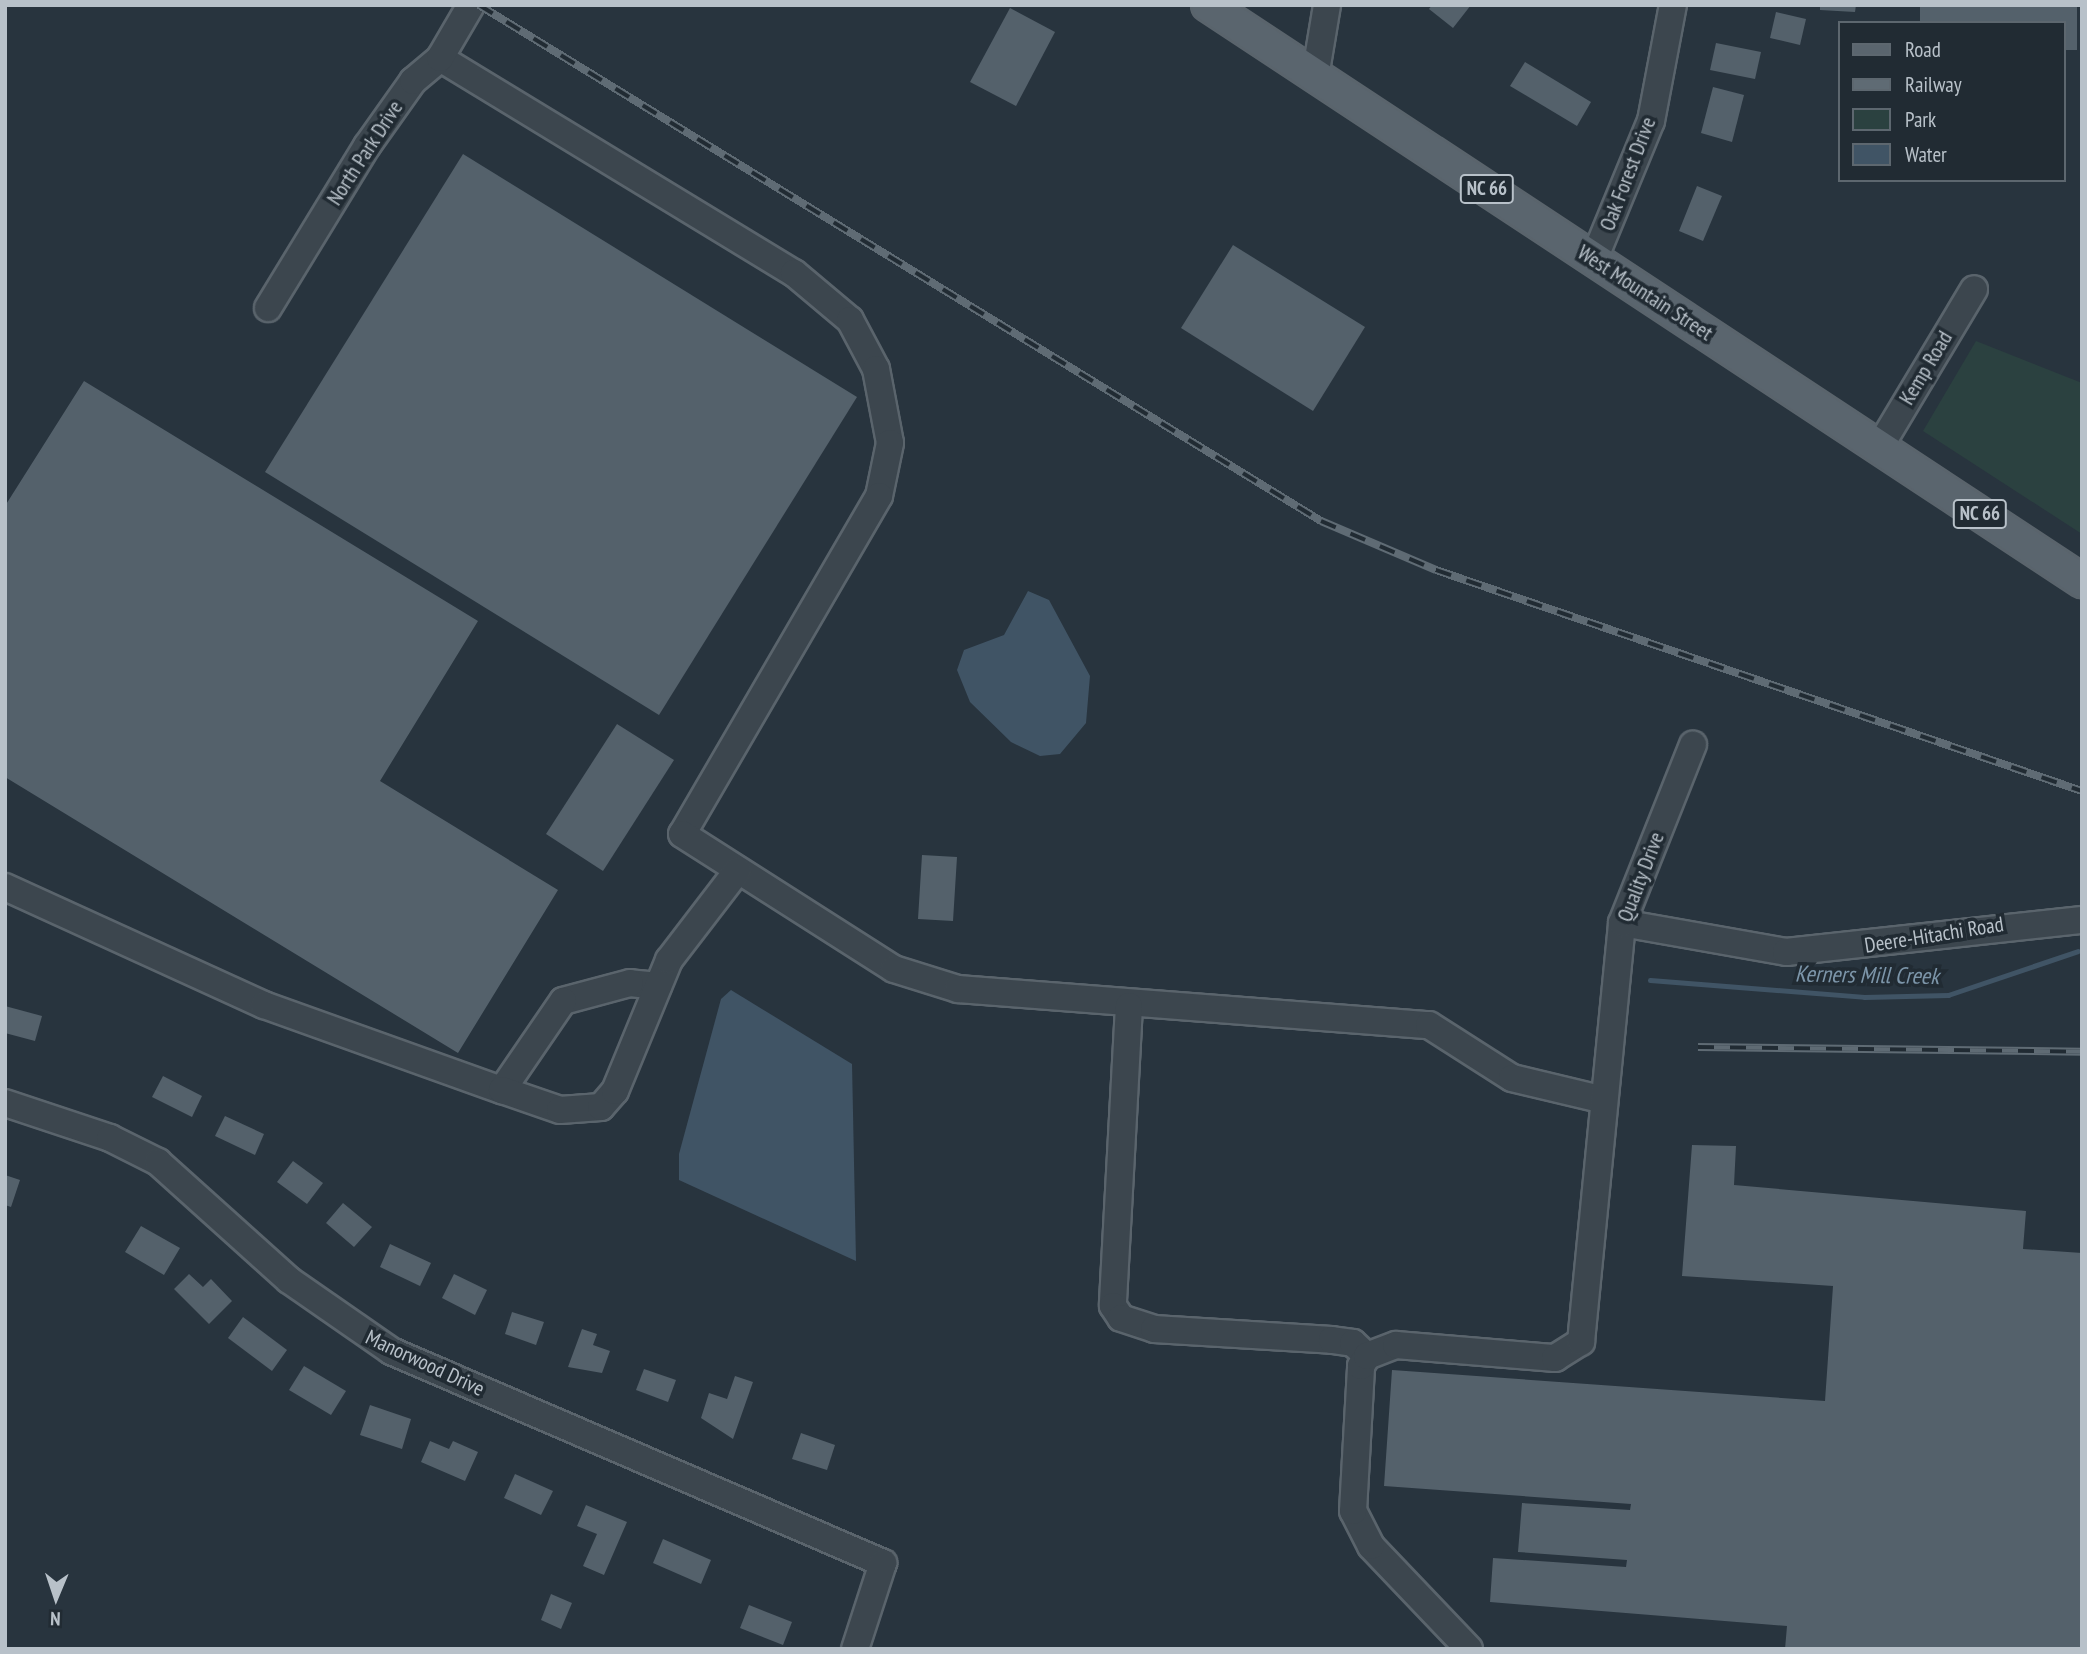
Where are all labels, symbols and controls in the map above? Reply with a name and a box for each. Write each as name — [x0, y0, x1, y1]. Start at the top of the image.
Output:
legend — [1839, 21, 2066, 182]
text: Road — [1905, 36, 1941, 63]
text: Railway — [1905, 71, 1962, 98]
street label: North Park Drive — [322, 96, 408, 210]
text: Park — [1905, 106, 1936, 133]
street label: Oak Forest Drive — [1595, 113, 1661, 235]
text: Water — [1905, 141, 1947, 168]
road number: NC 66 — [1459, 174, 1515, 204]
street label: West Mountain Street — [1573, 240, 1717, 346]
street label: Kemp Road — [1894, 327, 1958, 409]
road number: NC 66 — [1952, 499, 2008, 530]
street label: Quality Drive — [1612, 828, 1670, 926]
street label: Deere-Hitachi Road — [1863, 912, 2005, 958]
water label: Kerners Mill Creek — [1795, 960, 1939, 990]
street label: Manorwood Drive — [362, 1325, 488, 1401]
north arrow — [21, 1563, 91, 1633]
text: N — [50, 1607, 61, 1631]

